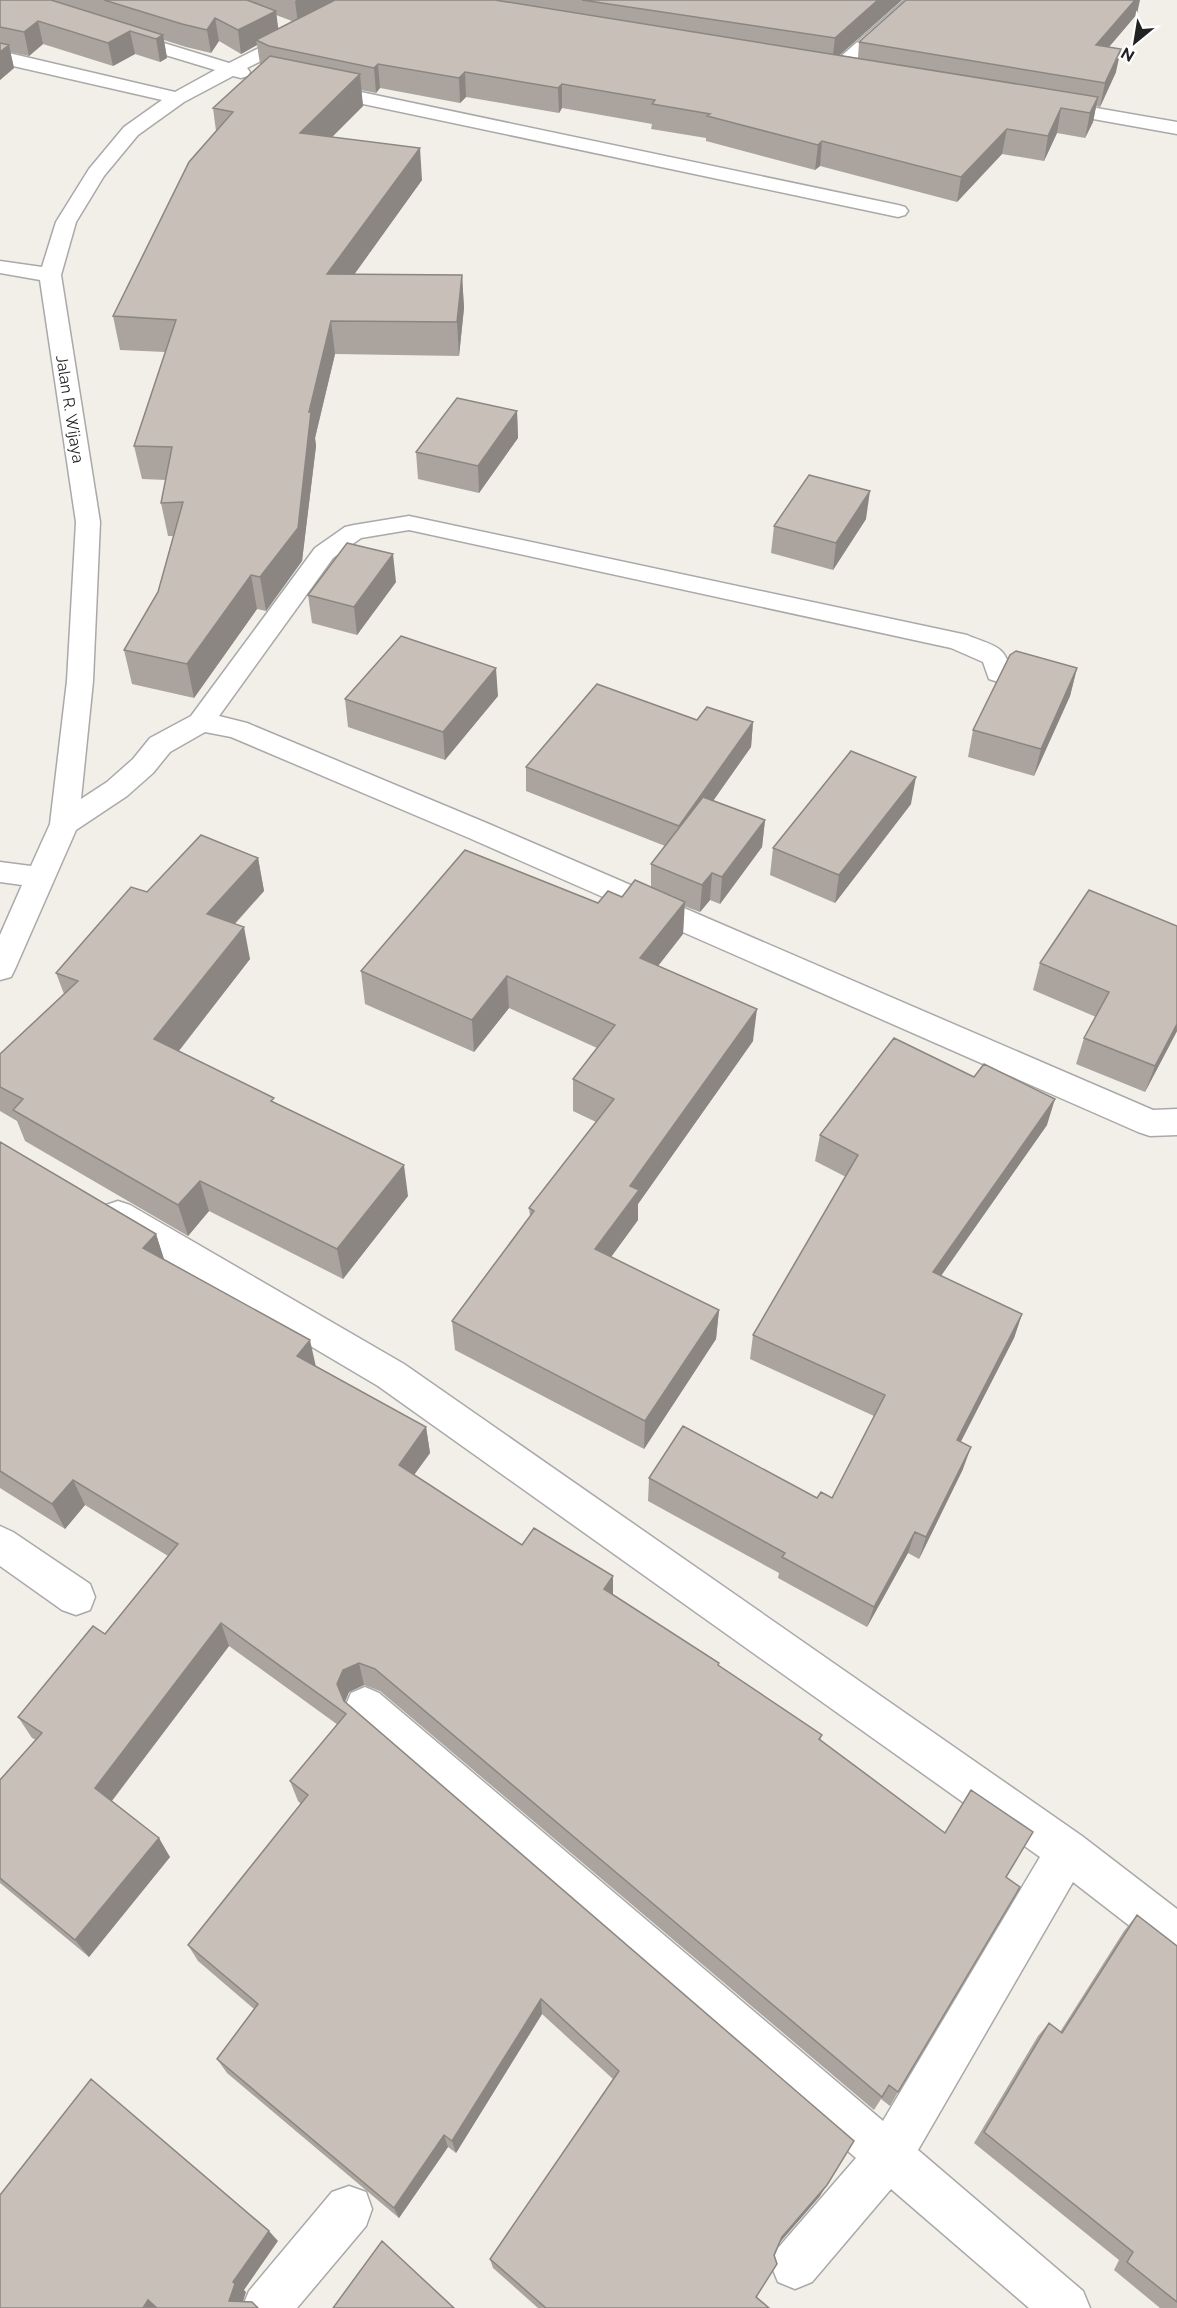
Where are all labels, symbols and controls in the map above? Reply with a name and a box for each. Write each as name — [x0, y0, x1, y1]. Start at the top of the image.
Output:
north arrow — [1105, 12, 1165, 72]
text: N — [1118, 43, 1138, 66]
street label: Jalan R. Wijaya — [52, 354, 88, 464]

